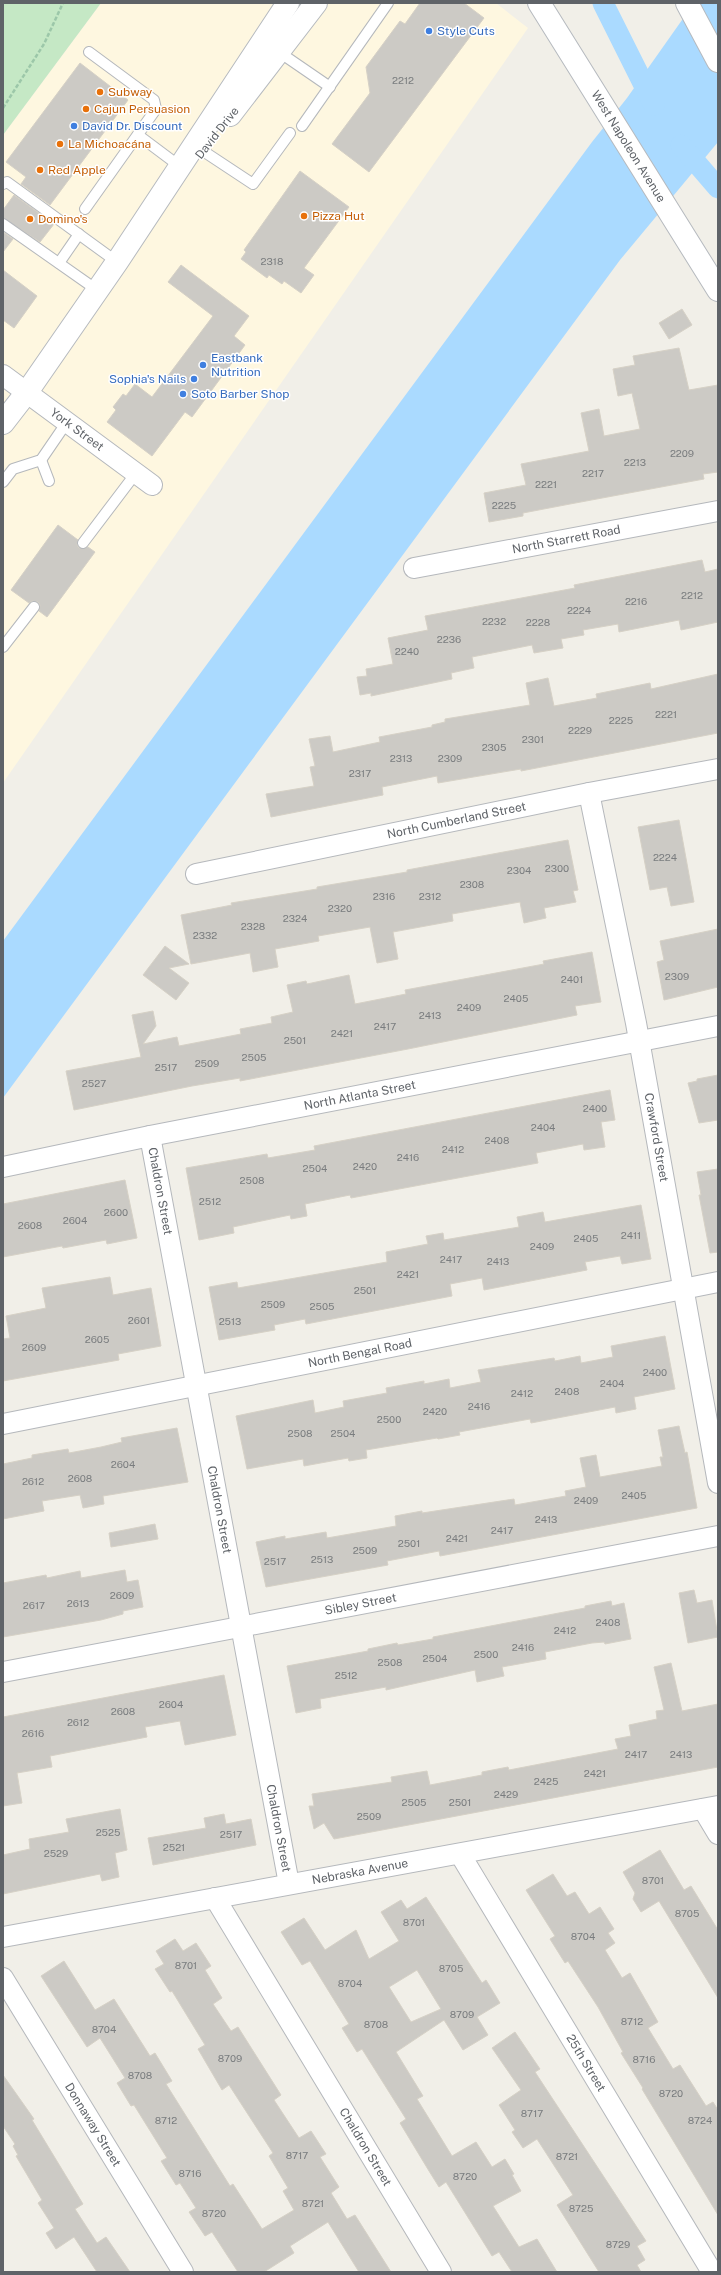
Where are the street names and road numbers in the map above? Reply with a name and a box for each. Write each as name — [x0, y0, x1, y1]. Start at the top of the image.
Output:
street label: West Napoleon Avenue — [588, 88, 669, 205]
street label: David Drive — [192, 104, 242, 162]
street label: York Street — [48, 405, 107, 454]
street label: North Starrett Road — [511, 522, 622, 556]
street label: North Cumberland Street — [386, 799, 528, 841]
street label: North Atlanta Street — [303, 1078, 417, 1113]
street label: Crawford Street — [642, 1092, 671, 1183]
street label: Chaldron Street — [145, 1146, 175, 1236]
street label: North Bengal Road — [307, 1336, 413, 1370]
street label: Chaldron Street — [204, 1465, 234, 1555]
street label: Sibley Street — [324, 1590, 398, 1618]
street label: Chaldron Street — [264, 1783, 294, 1873]
street label: Nebraska Avenue — [311, 1856, 409, 1887]
street label: 25th Street — [563, 2032, 609, 2094]
street label: Donnaway Street — [62, 2080, 124, 2169]
street label: Chaldron Street — [337, 2105, 395, 2189]

